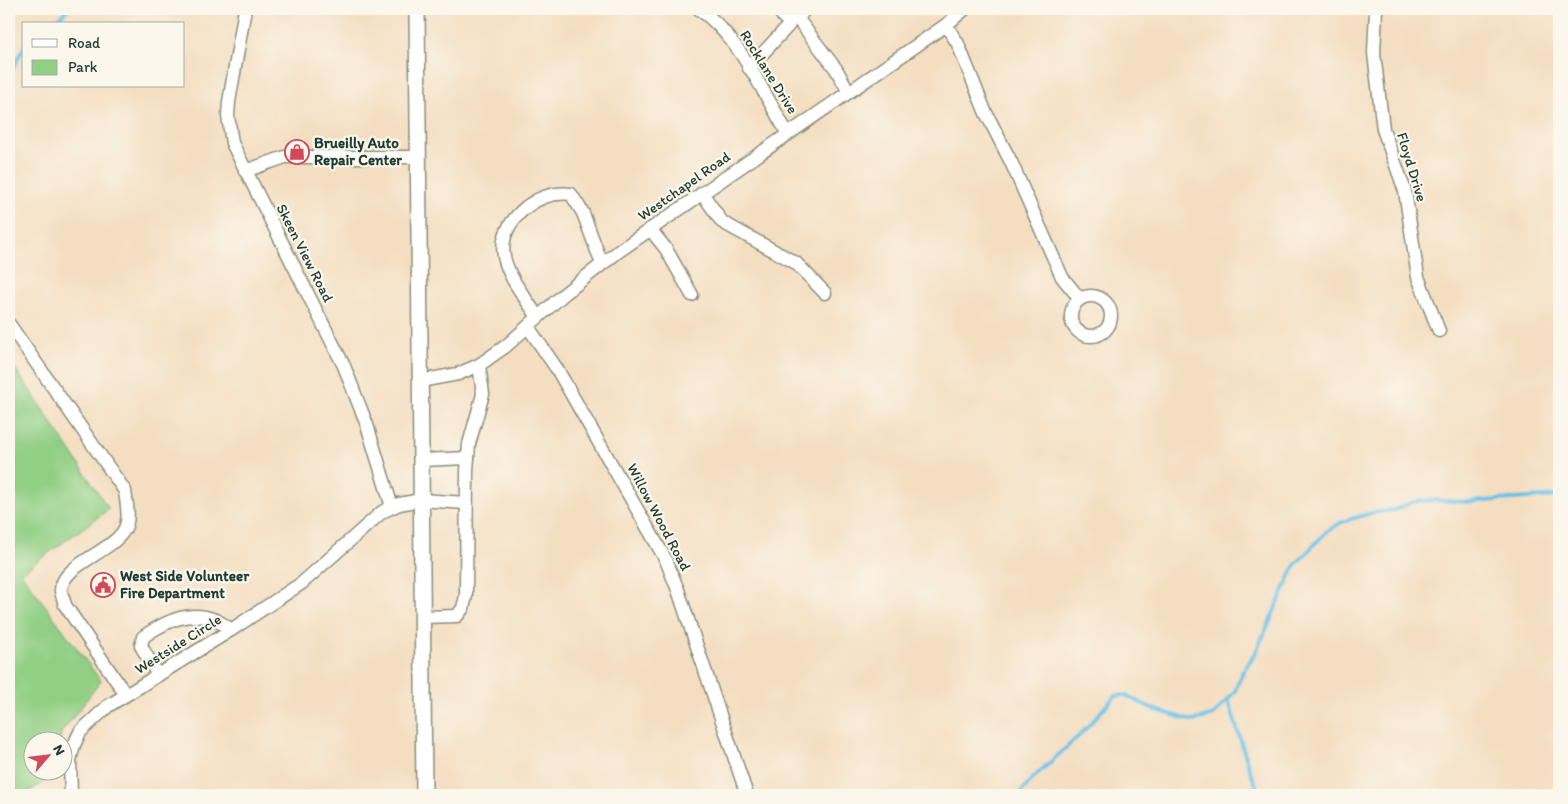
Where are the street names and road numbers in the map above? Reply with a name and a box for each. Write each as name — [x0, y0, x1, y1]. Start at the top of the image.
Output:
street label: Rocklane Drive — [736, 27, 802, 117]
street label: Floyd Drive — [1393, 130, 1431, 204]
street label: Westchapel Road — [634, 147, 734, 225]
street label: Skeen View Road — [272, 201, 338, 306]
street label: Willow Wood Road — [623, 460, 695, 574]
street label: Westside Circle — [131, 610, 225, 678]

